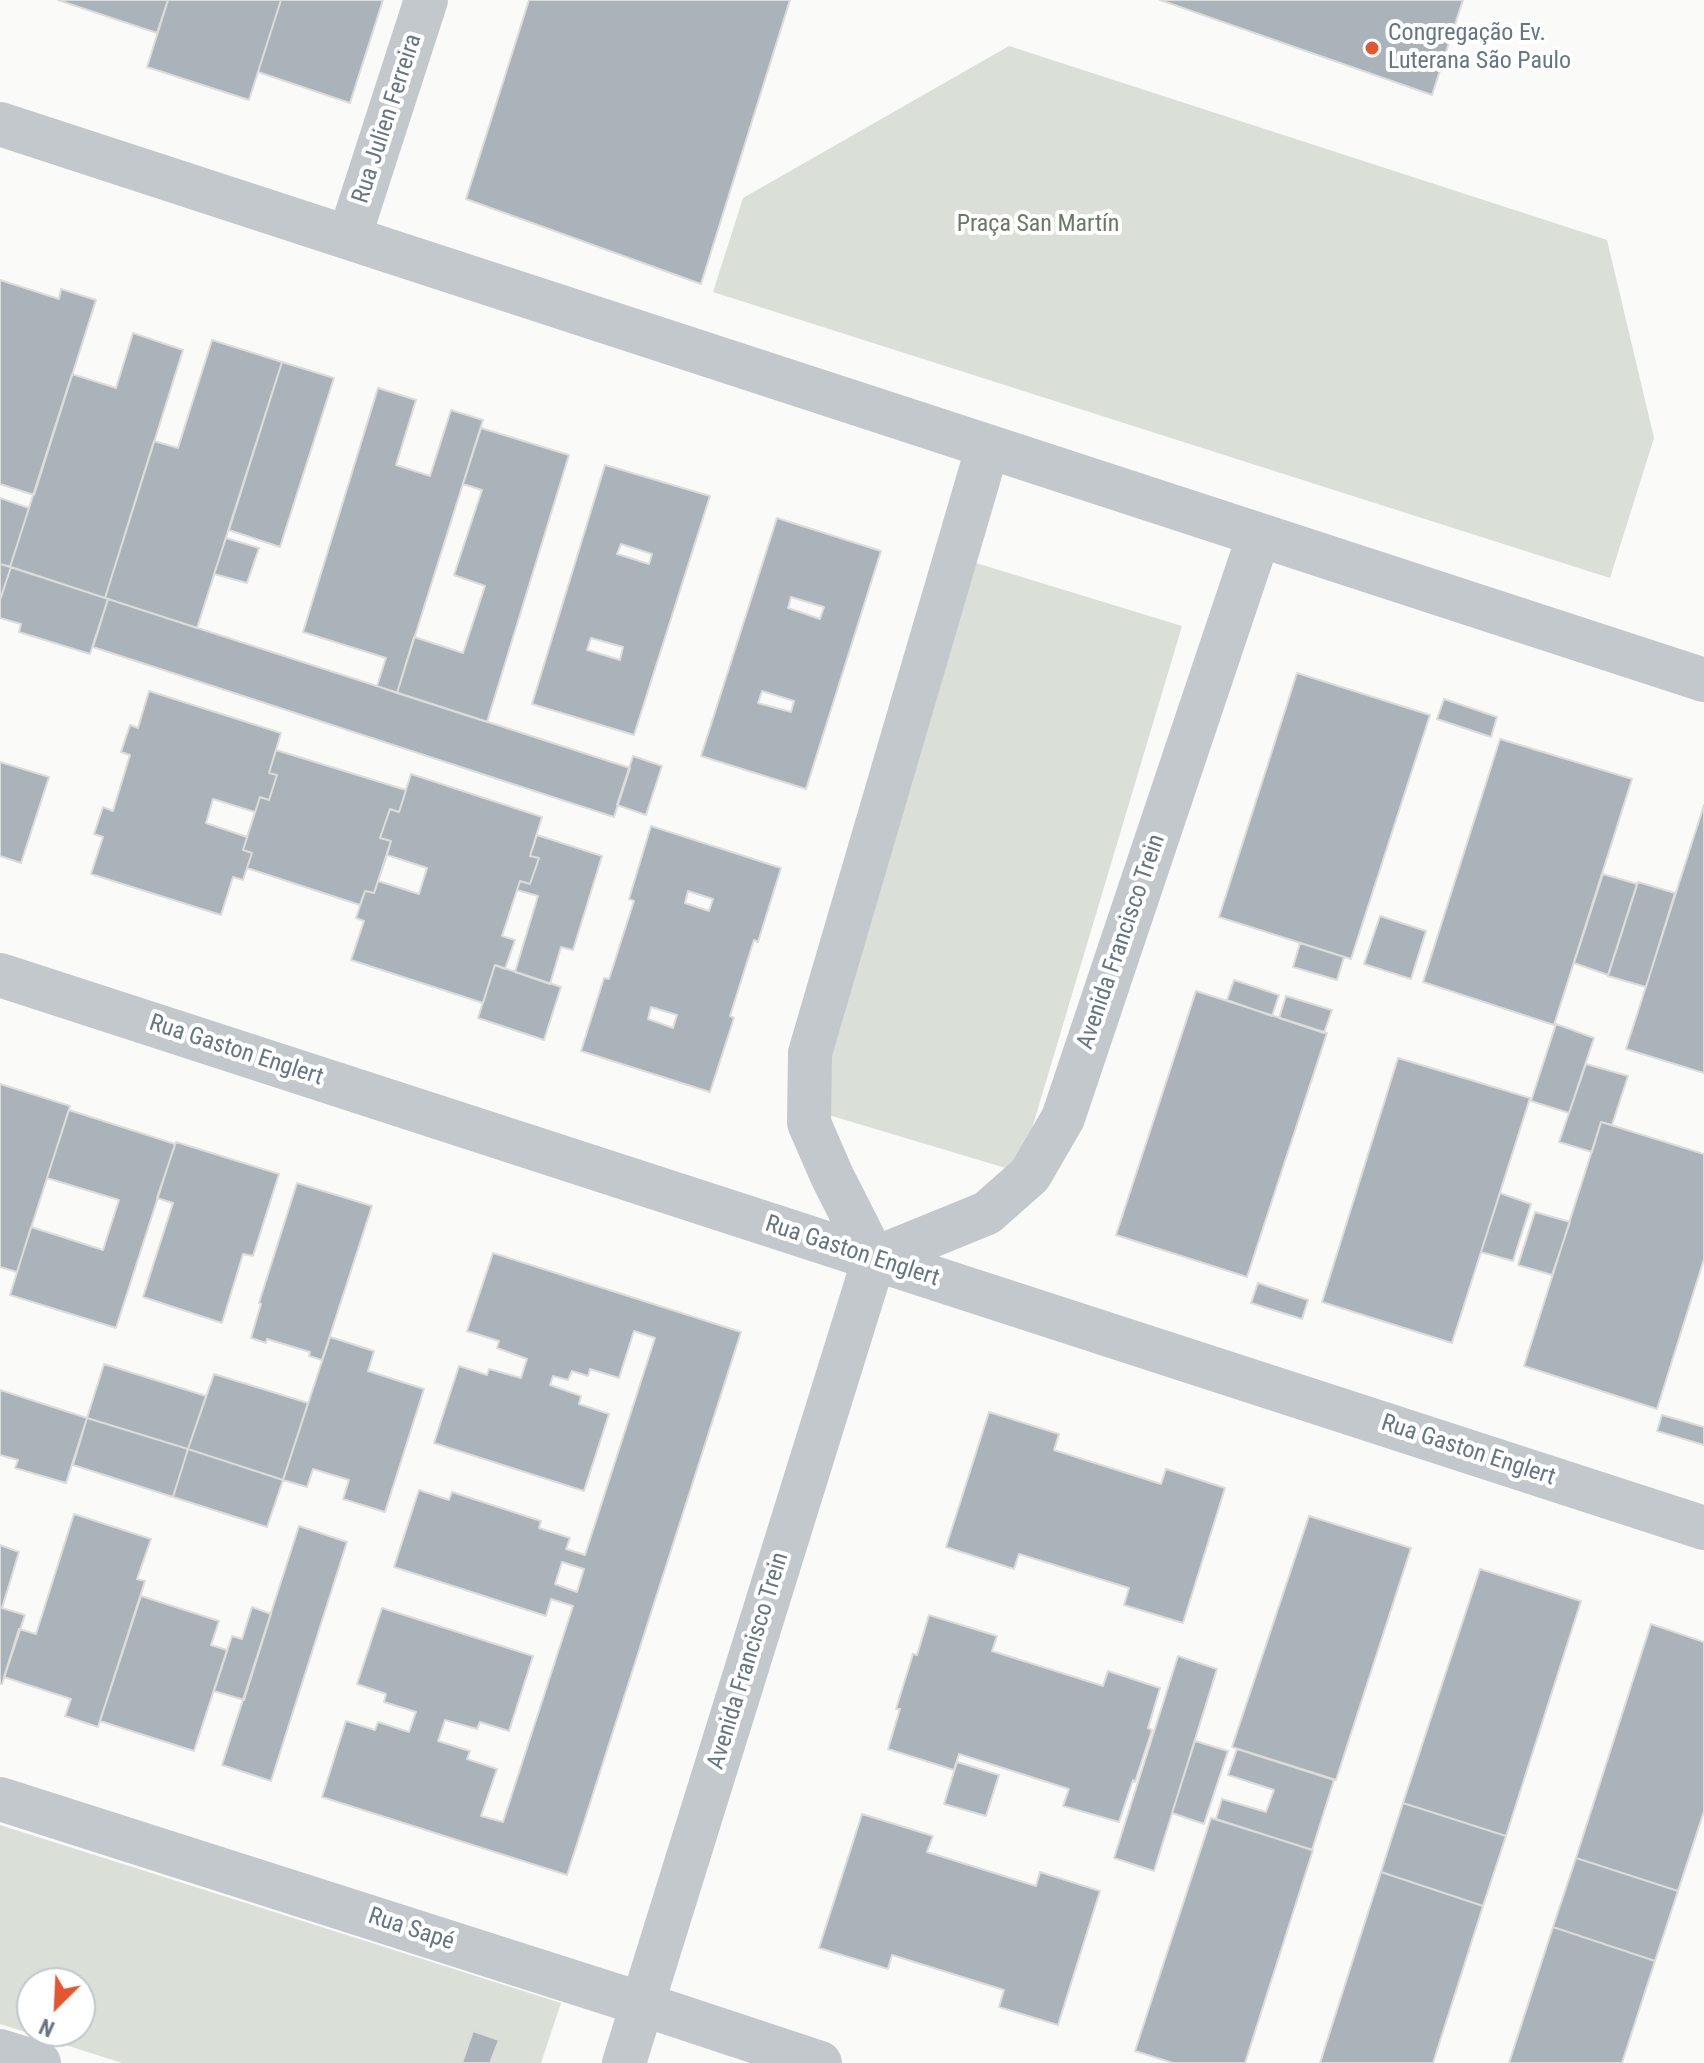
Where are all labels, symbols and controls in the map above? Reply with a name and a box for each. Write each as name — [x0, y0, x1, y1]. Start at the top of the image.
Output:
place label: Congregação Ev. Luterana São Paulo — [1388, 20, 1571, 76]
street label: Rua Julien Ferreira — [347, 31, 429, 207]
marker: Congregação Ev. Luterana São Paulo — [1363, 39, 1381, 57]
park label: Praça San Martín — [957, 211, 1119, 239]
street label: Avenida Francisco Trein — [1072, 831, 1172, 1053]
street label: Rua Gaston Englert — [145, 1009, 327, 1093]
street label: Rua Gaston Englert — [761, 1210, 943, 1294]
street label: Rua Gaston Englert — [1377, 1409, 1559, 1493]
street label: Avenida Francisco Trein — [702, 1549, 796, 1773]
street label: Rua Sapé — [365, 1903, 457, 1957]
north arrow — [16, 1967, 96, 2047]
text: N — [36, 2013, 58, 2042]

